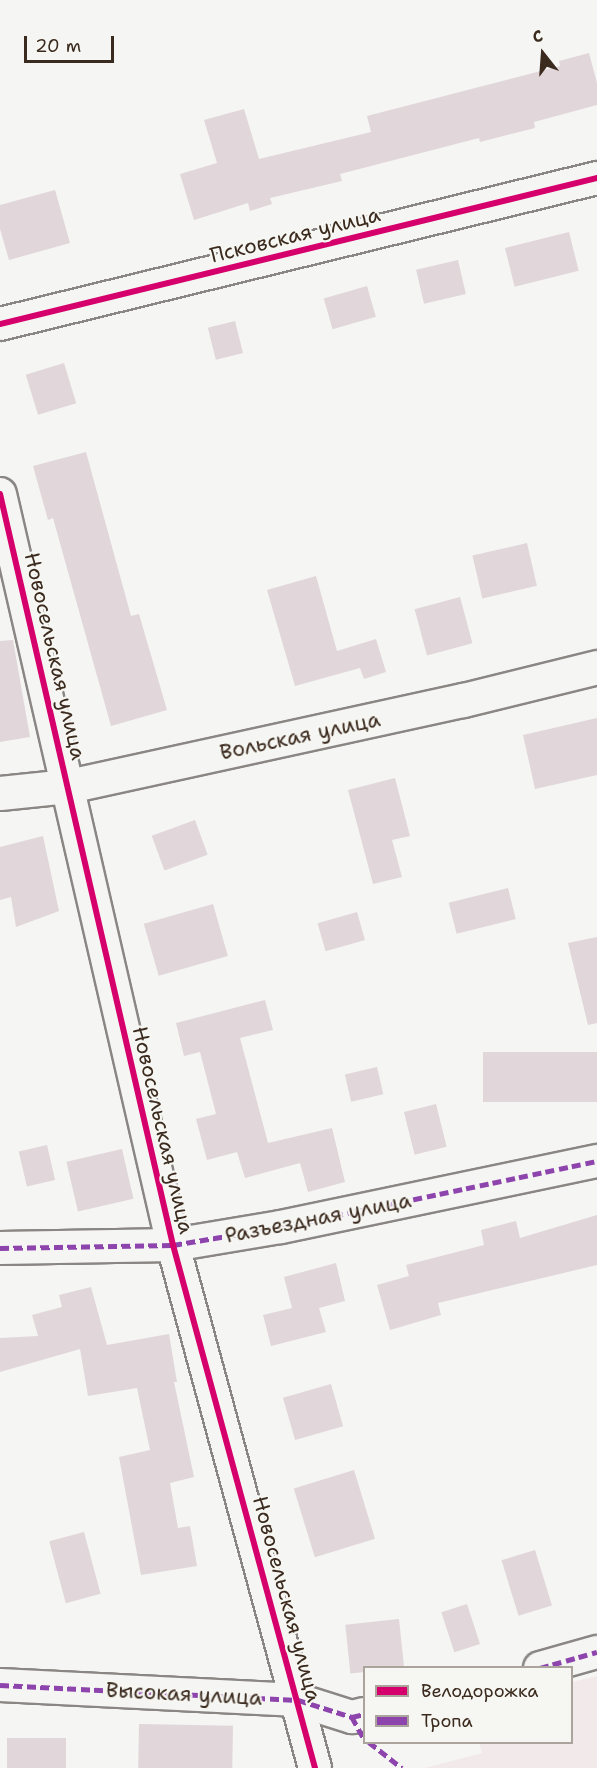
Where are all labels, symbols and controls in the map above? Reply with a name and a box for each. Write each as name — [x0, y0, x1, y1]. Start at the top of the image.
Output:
scale bar — [27, 24, 117, 62]
north arrow — [513, 24, 573, 84]
text: С — [530, 25, 545, 48]
text: 20 m — [35, 34, 81, 58]
street label: Псковская улица — [207, 202, 383, 268]
street label: Новосельская улица — [19, 550, 91, 762]
street label: Вольская улица — [218, 707, 382, 765]
street label: Новосельская улица — [127, 1024, 199, 1236]
street label: Разъездная улица — [223, 1188, 413, 1248]
street label: Новосельская улица — [247, 1493, 327, 1705]
legend — [363, 1666, 573, 1744]
street label: Высокая улица — [105, 1677, 263, 1711]
text: Велодорожка — [421, 1679, 539, 1703]
text: Тропа — [421, 1709, 473, 1733]

